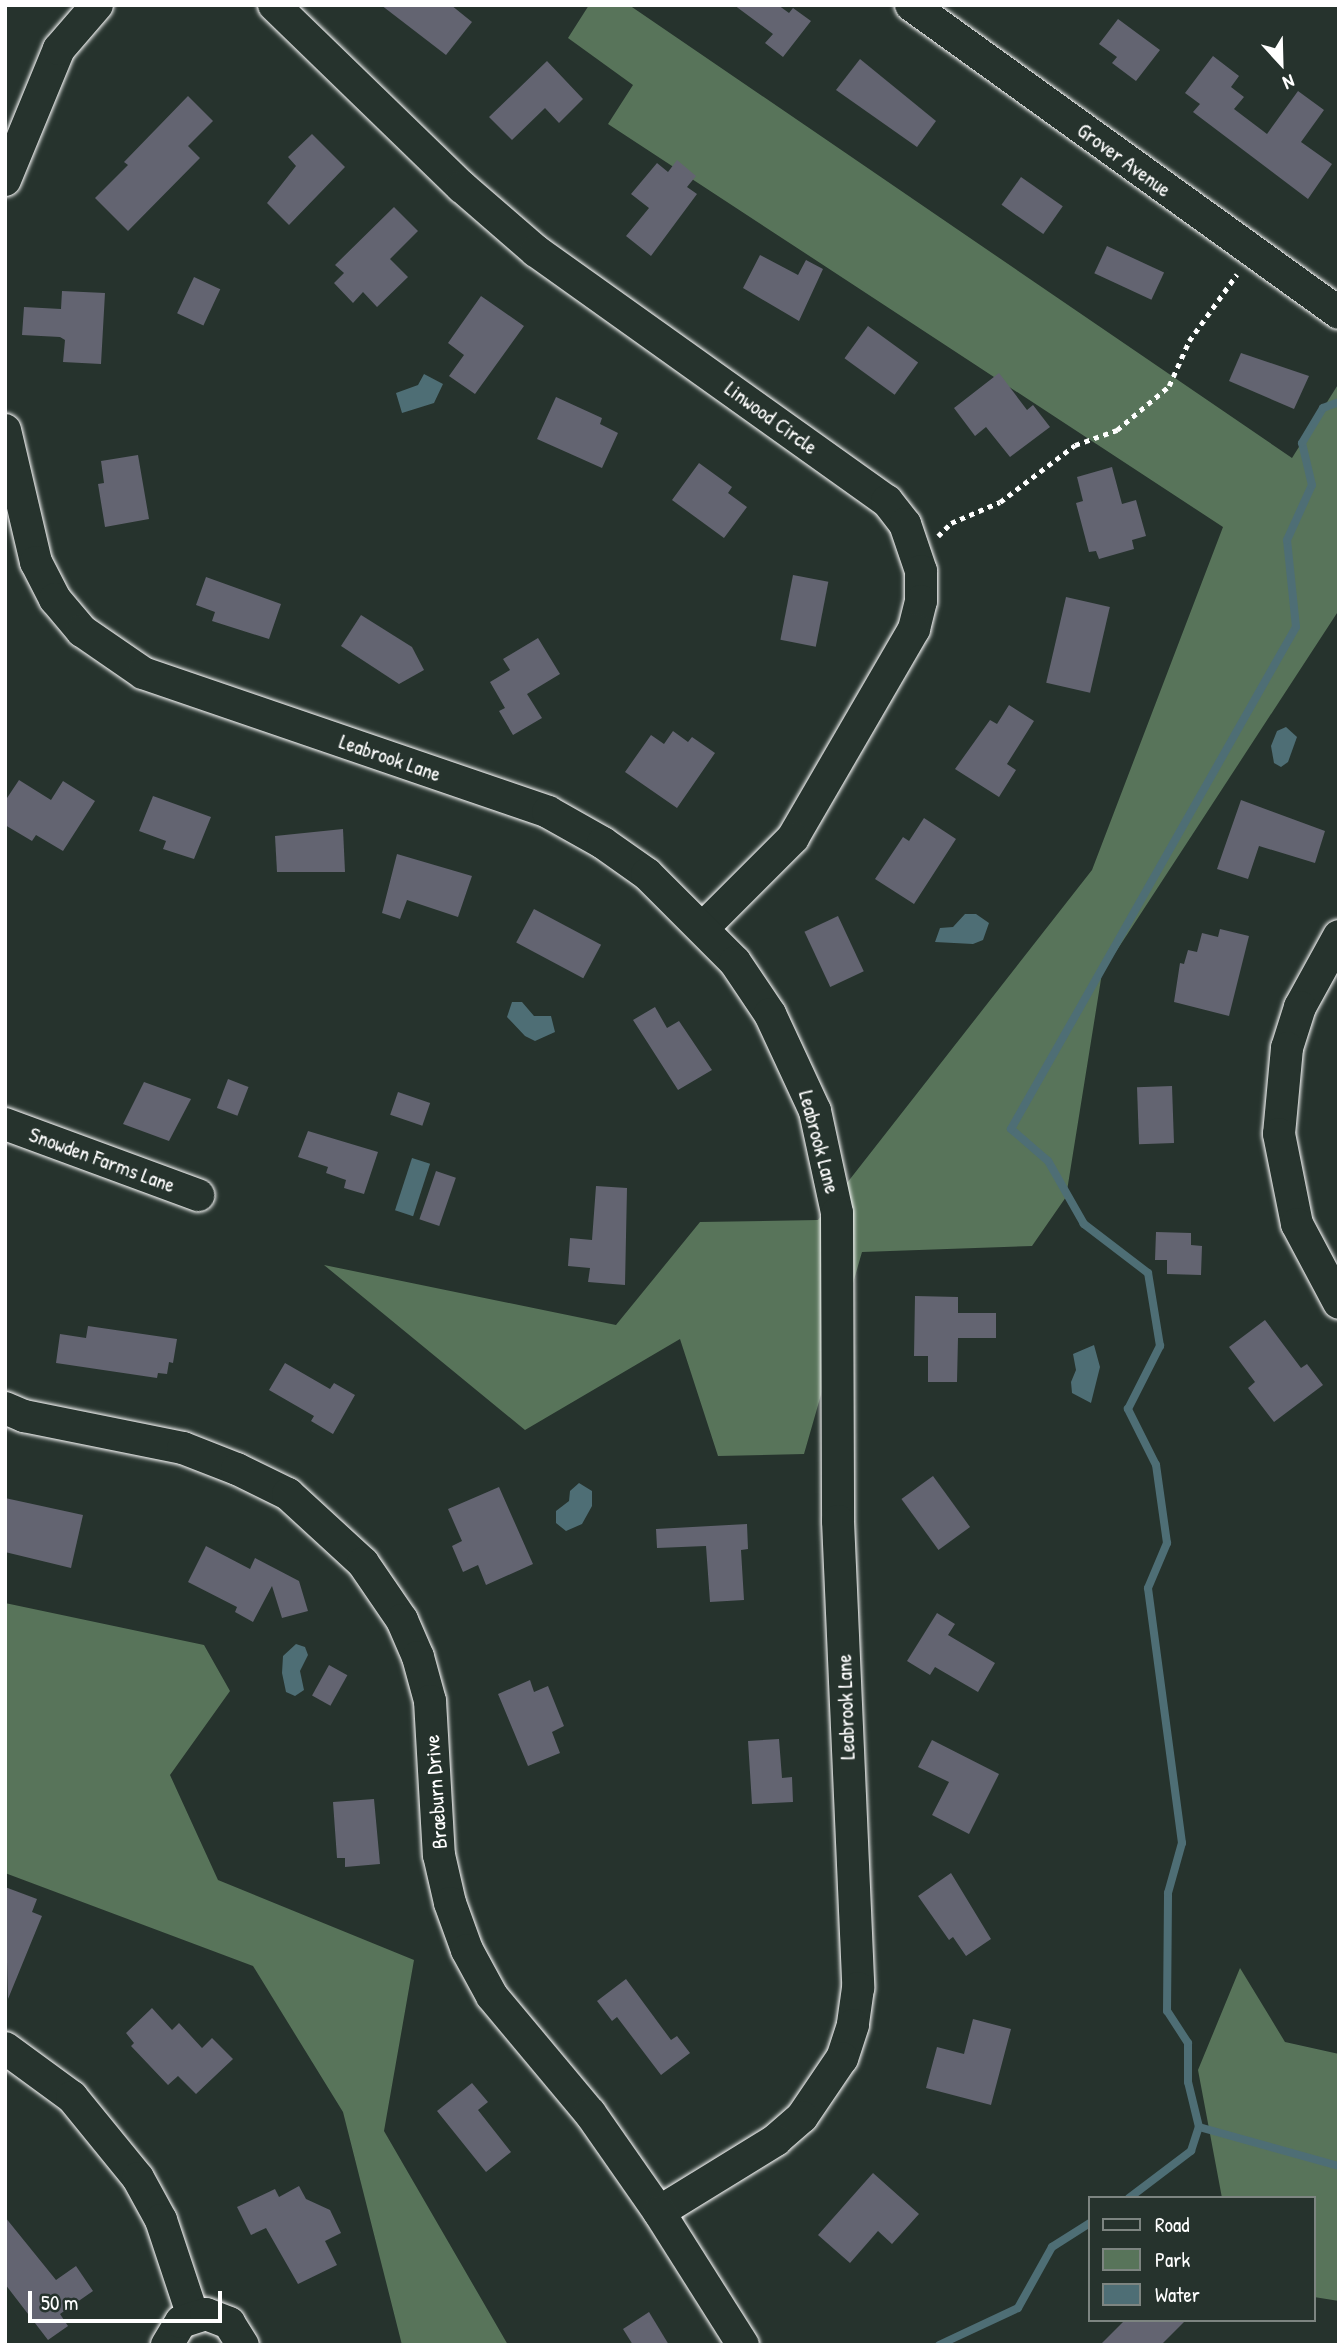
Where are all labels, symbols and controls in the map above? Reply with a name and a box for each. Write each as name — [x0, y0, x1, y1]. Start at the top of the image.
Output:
north arrow — [1246, 28, 1316, 98]
text: N — [1279, 69, 1298, 96]
street label: Grover Avenue — [1072, 118, 1176, 202]
street label: Linwood Circle — [720, 376, 822, 460]
street label: Leabrook Lane — [336, 729, 444, 787]
street label: Leabrook Lane — [793, 1088, 845, 1196]
street label: Snowden Farms Lane — [26, 1122, 178, 1198]
street label: Leabrook Lane — [832, 1654, 860, 1760]
street label: Braeburn Drive — [419, 1734, 453, 1850]
legend — [1088, 2196, 1316, 2322]
text: Road — [1155, 2210, 1189, 2239]
text: Park — [1155, 2245, 1190, 2274]
scale bar — [32, 2276, 226, 2320]
text: Water — [1155, 2280, 1200, 2309]
text: 50 m — [41, 2288, 78, 2317]

